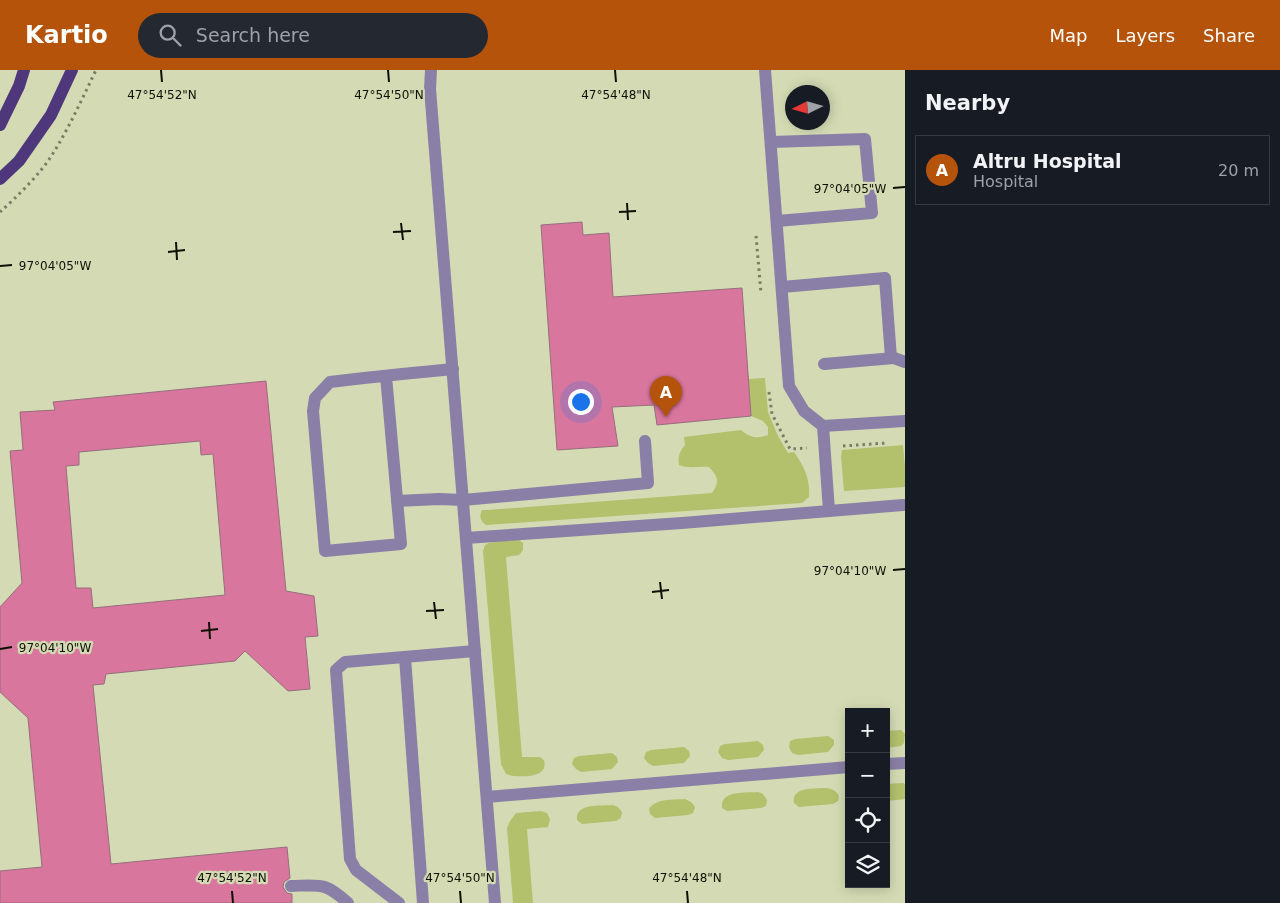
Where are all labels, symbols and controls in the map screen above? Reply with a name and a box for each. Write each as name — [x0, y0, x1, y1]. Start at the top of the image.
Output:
search box — [138, 13, 488, 58]
text: Kartio — [25, 21, 108, 49]
icon: search — [156, 21, 184, 49]
text: Search here — [196, 24, 310, 46]
text: Map — [1049, 25, 1087, 46]
text: Layers — [1115, 25, 1175, 46]
text: Share — [1203, 25, 1255, 46]
north arrow — [785, 85, 830, 130]
text: 47°54'52"N — [127, 88, 197, 102]
text: 47°54'50"N — [354, 88, 424, 102]
text: 47°54'48"N — [581, 88, 651, 102]
text: Nearby — [925, 91, 1010, 115]
text: Altru Hospital — [973, 150, 1122, 172]
text: A — [936, 161, 948, 180]
text: 20 m — [1218, 161, 1259, 180]
text: Hospital — [973, 172, 1038, 191]
text: 97°04'05"W — [814, 182, 886, 196]
text: 97°04'05"W — [19, 259, 91, 273]
pin: A — [650, 376, 682, 417]
your location — [568, 389, 594, 415]
text: 97°04'10"W — [814, 564, 886, 578]
text: 97°04'10"W — [19, 641, 91, 655]
map controls — [845, 708, 890, 888]
button: + — [845, 708, 890, 753]
button: − — [845, 753, 890, 798]
button: locate — [845, 798, 890, 843]
button: layers — [845, 843, 890, 888]
text: 47°54'52"N — [197, 871, 267, 885]
text: 47°54'50"N — [425, 871, 495, 885]
text: 47°54'48"N — [652, 871, 722, 885]

